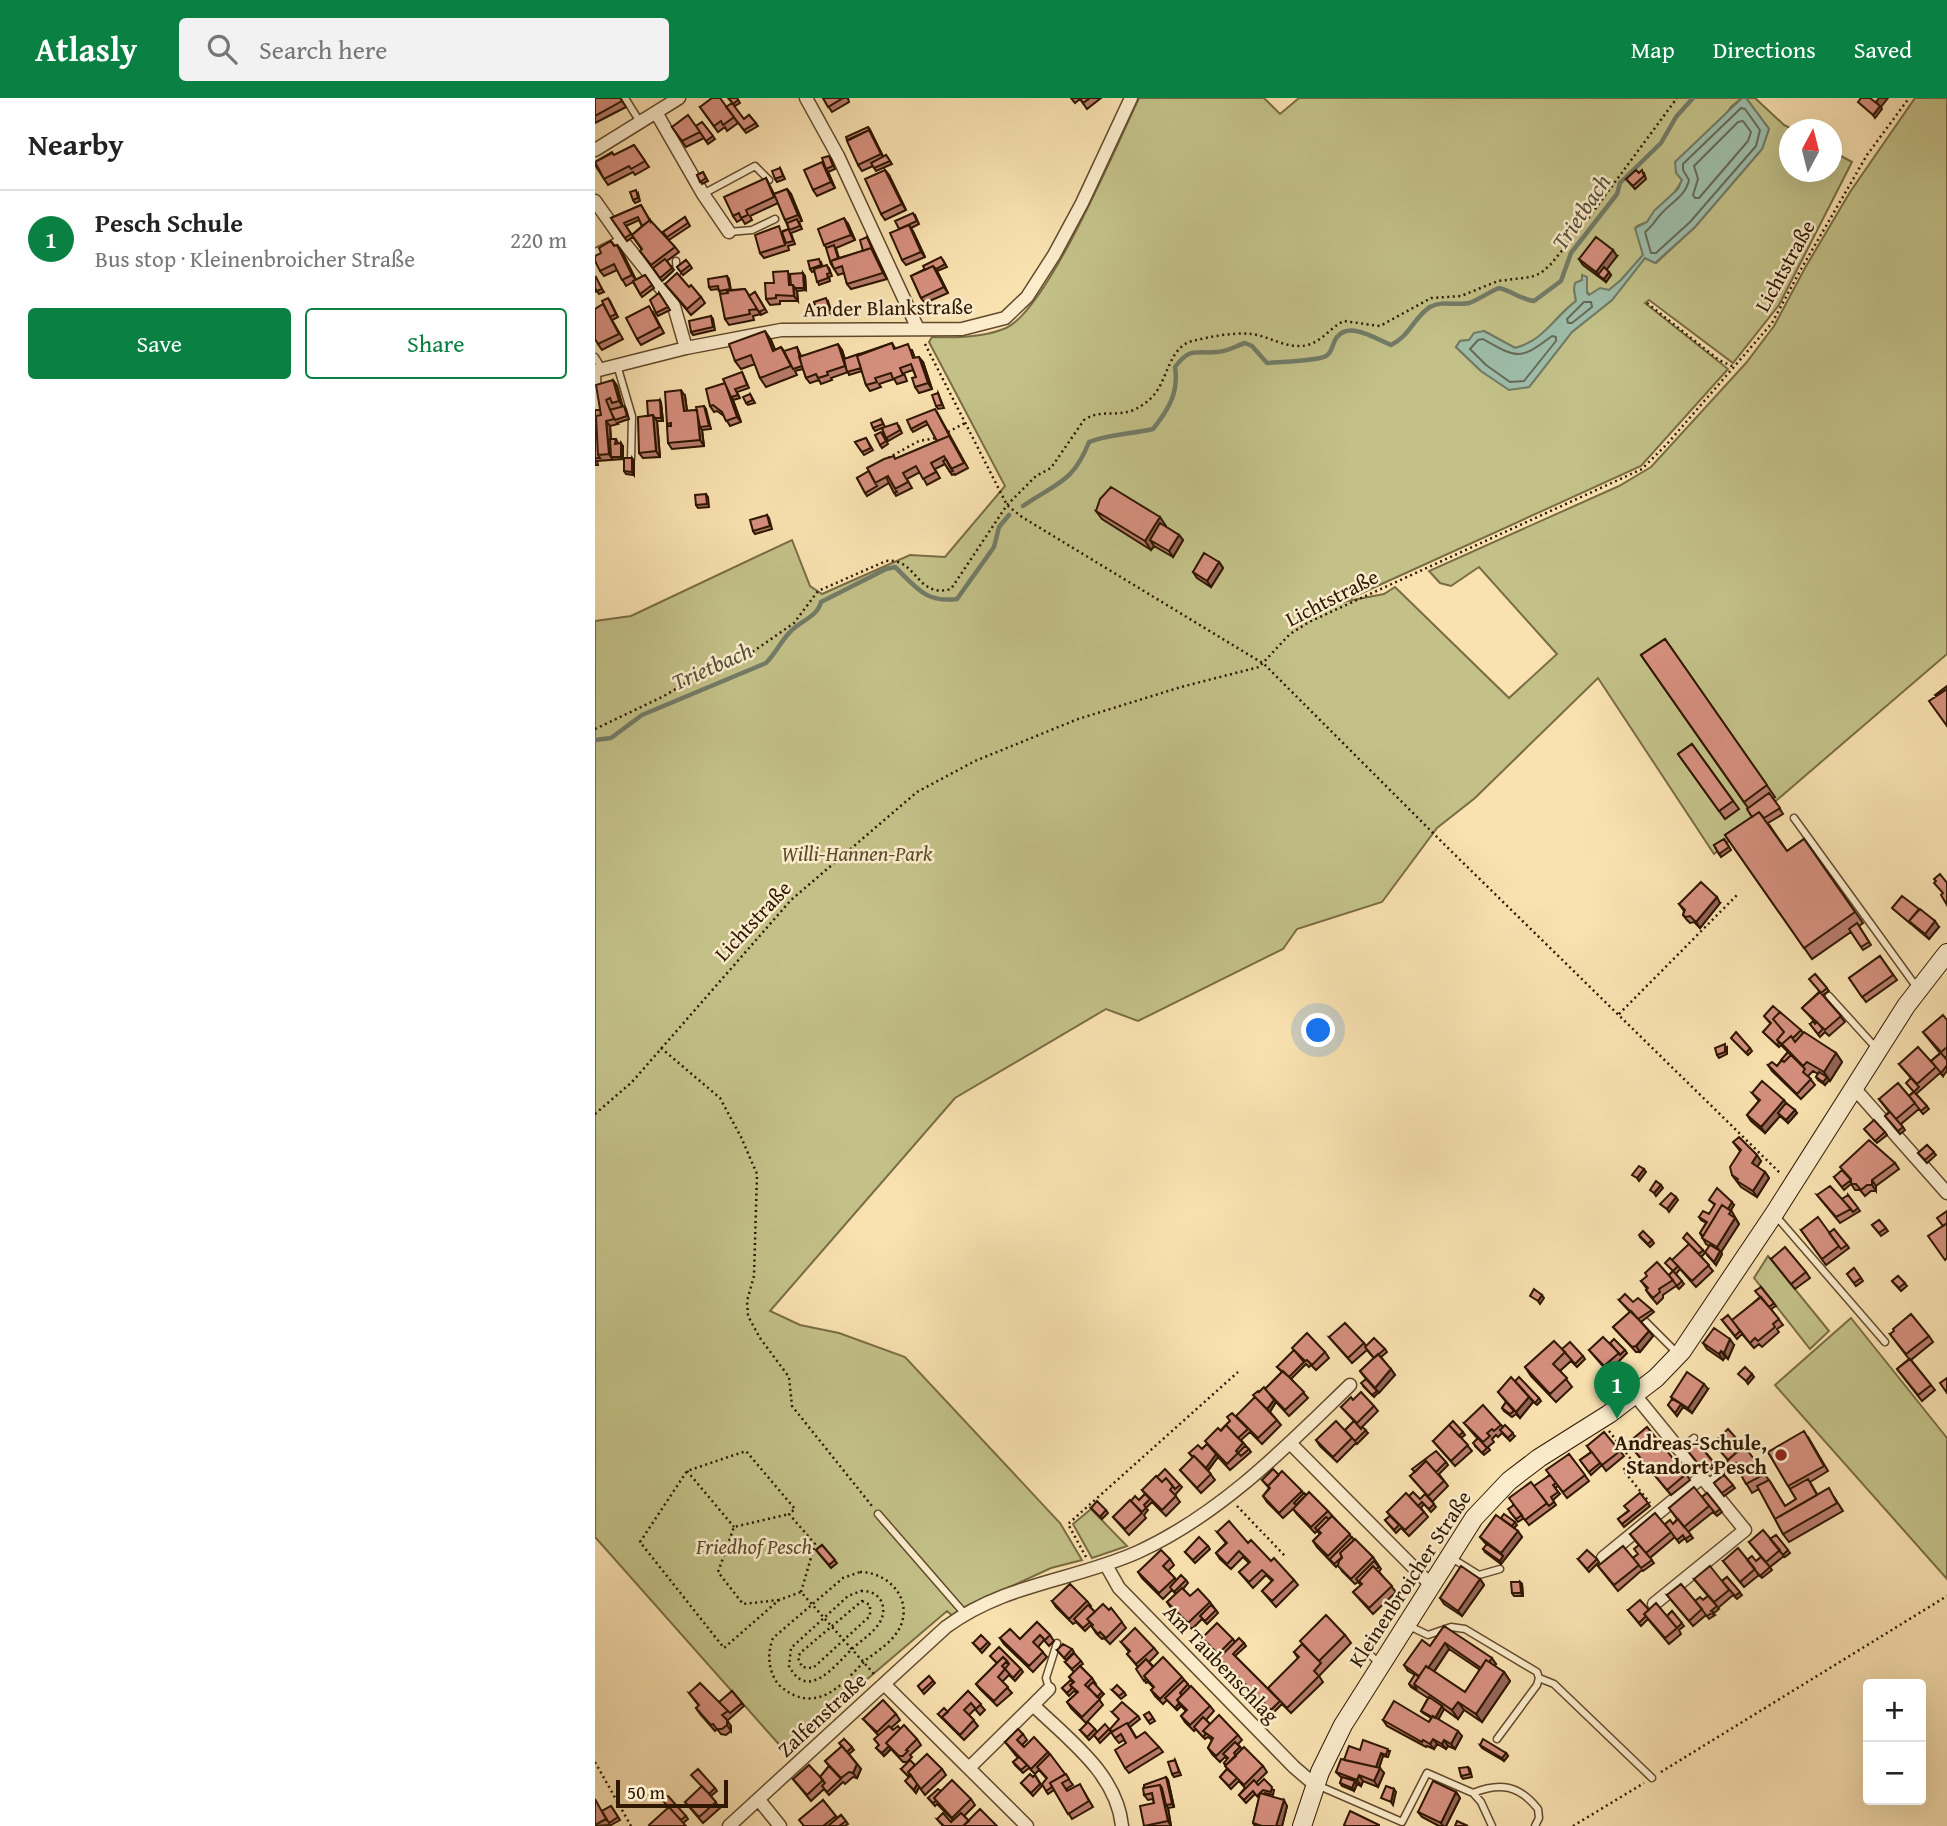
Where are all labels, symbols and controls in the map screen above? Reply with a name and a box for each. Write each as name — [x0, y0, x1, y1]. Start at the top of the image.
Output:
search box — [179, 18, 669, 81]
text: Atlasly — [35, 25, 137, 73]
icon: search — [203, 30, 241, 68]
text: Search here — [259, 30, 387, 69]
text: Map — [1631, 32, 1675, 67]
text: Directions — [1713, 32, 1816, 67]
text: Saved — [1854, 32, 1912, 67]
north arrow — [1779, 119, 1842, 182]
text: Nearby — [28, 122, 124, 166]
water label: Trietbach — [1543, 167, 1618, 256]
text: Pesch Schule — [95, 203, 243, 242]
street label: Lichtstraße — [1747, 214, 1823, 317]
text: 1 — [45, 223, 57, 256]
text: 220 m — [510, 223, 567, 256]
text: Bus stop · Kleinenbroicher Straße — [95, 242, 415, 275]
street label: An der Blankstraße — [803, 291, 973, 324]
button: Save — [28, 308, 291, 379]
button: Share — [305, 308, 567, 379]
street label: Lichtstraße — [1280, 561, 1384, 634]
water label: Trietbach — [666, 633, 758, 698]
park label: Willi-Hannen-Park — [782, 838, 933, 869]
street label: Lichtstraße — [707, 873, 798, 968]
your location — [1301, 1013, 1335, 1047]
pin: 1 — [1594, 1361, 1640, 1419]
place label: Andreas-Schule, Standort Pesch — [1614, 1427, 1768, 1482]
marker: Andreas-Schule, Standort Pesch — [1773, 1447, 1789, 1463]
street label: Kleinenbroicher Straße — [1341, 1484, 1479, 1673]
park label: Friedhof Pesch — [695, 1531, 812, 1562]
street label: Am Taubenschlag — [1156, 1597, 1287, 1730]
street label: Zalfenstraße — [770, 1665, 873, 1764]
map controls — [1863, 1679, 1926, 1805]
button: + — [1863, 1679, 1926, 1742]
button: − — [1863, 1742, 1926, 1805]
scale bar — [616, 1777, 728, 1809]
text: 50 m — [627, 1778, 665, 1806]

